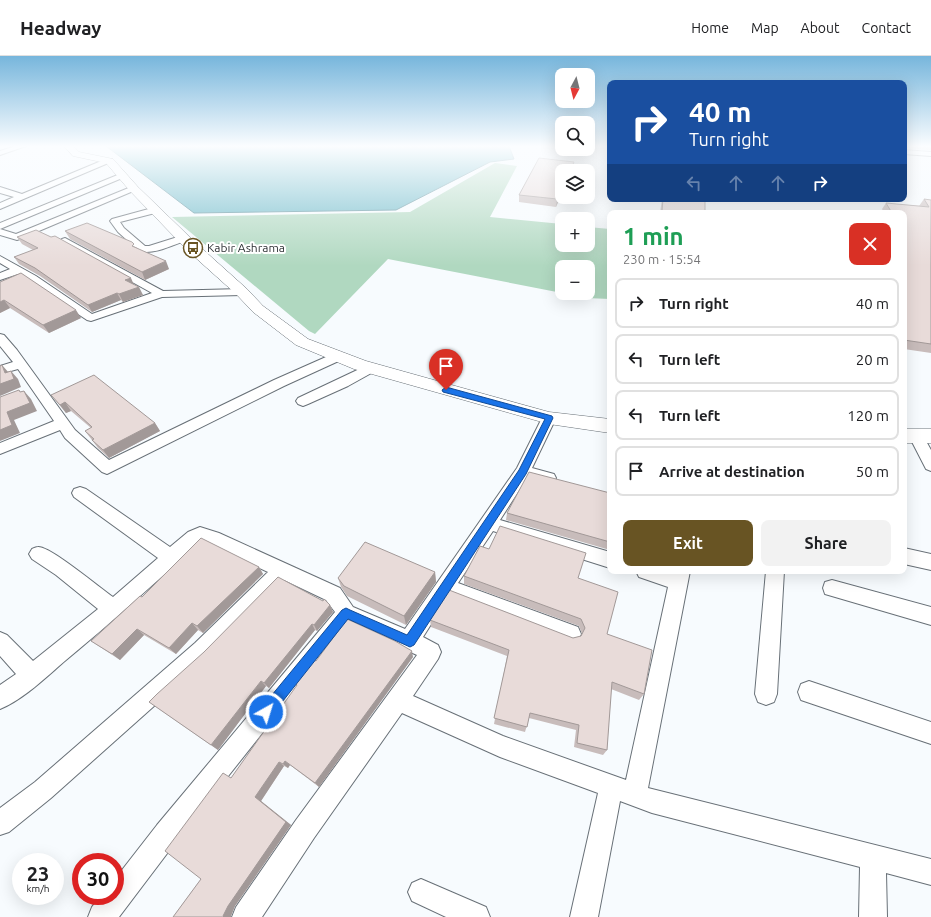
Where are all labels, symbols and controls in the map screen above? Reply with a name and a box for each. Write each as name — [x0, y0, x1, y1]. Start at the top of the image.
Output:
text: Headway — [20, 17, 101, 39]
text: Home — [691, 20, 729, 36]
text: Map — [751, 20, 779, 36]
text: About — [801, 20, 840, 36]
text: Contact — [862, 20, 911, 36]
north arrow — [555, 68, 595, 108]
map controls — [555, 68, 595, 300]
icon: right — [623, 96, 675, 148]
text: 40 m — [689, 96, 751, 127]
button: search — [555, 116, 595, 156]
text: Turn right — [689, 129, 769, 149]
button: layers — [555, 164, 595, 204]
icon: left — [683, 172, 705, 194]
icon: ahead — [725, 172, 747, 194]
icon: ahead — [767, 172, 789, 194]
icon: right — [809, 172, 831, 194]
button: + — [555, 212, 595, 252]
text: 1 min — [623, 223, 684, 250]
button: close — [849, 223, 891, 265]
bus stop icon: Kabir Ashrama — [182, 237, 204, 259]
place label: Kabir Ashrama — [207, 241, 285, 254]
text: 230 m · 15:54 — [623, 252, 701, 266]
button: − — [555, 260, 595, 300]
icon: right — [625, 292, 647, 314]
text: Turn right — [659, 295, 729, 312]
text: 40 m — [856, 295, 889, 312]
icon: left — [625, 348, 647, 370]
pin — [429, 349, 463, 390]
text: Turn left — [659, 351, 720, 368]
text: 20 m — [856, 351, 889, 368]
icon: arrive — [435, 355, 457, 377]
icon: left — [625, 404, 647, 426]
text: Turn left — [659, 407, 720, 424]
text: 120 m — [847, 407, 889, 424]
icon: arrive — [625, 460, 647, 482]
text: Arrive at destination — [659, 463, 805, 480]
text: 50 m — [856, 463, 889, 480]
button: Exit — [623, 520, 753, 566]
button: Share — [761, 520, 891, 566]
position arrow — [245, 691, 287, 733]
speed limit sign: 30 — [72, 853, 124, 905]
text: 23 — [27, 862, 49, 885]
text: km/h — [26, 883, 50, 894]

